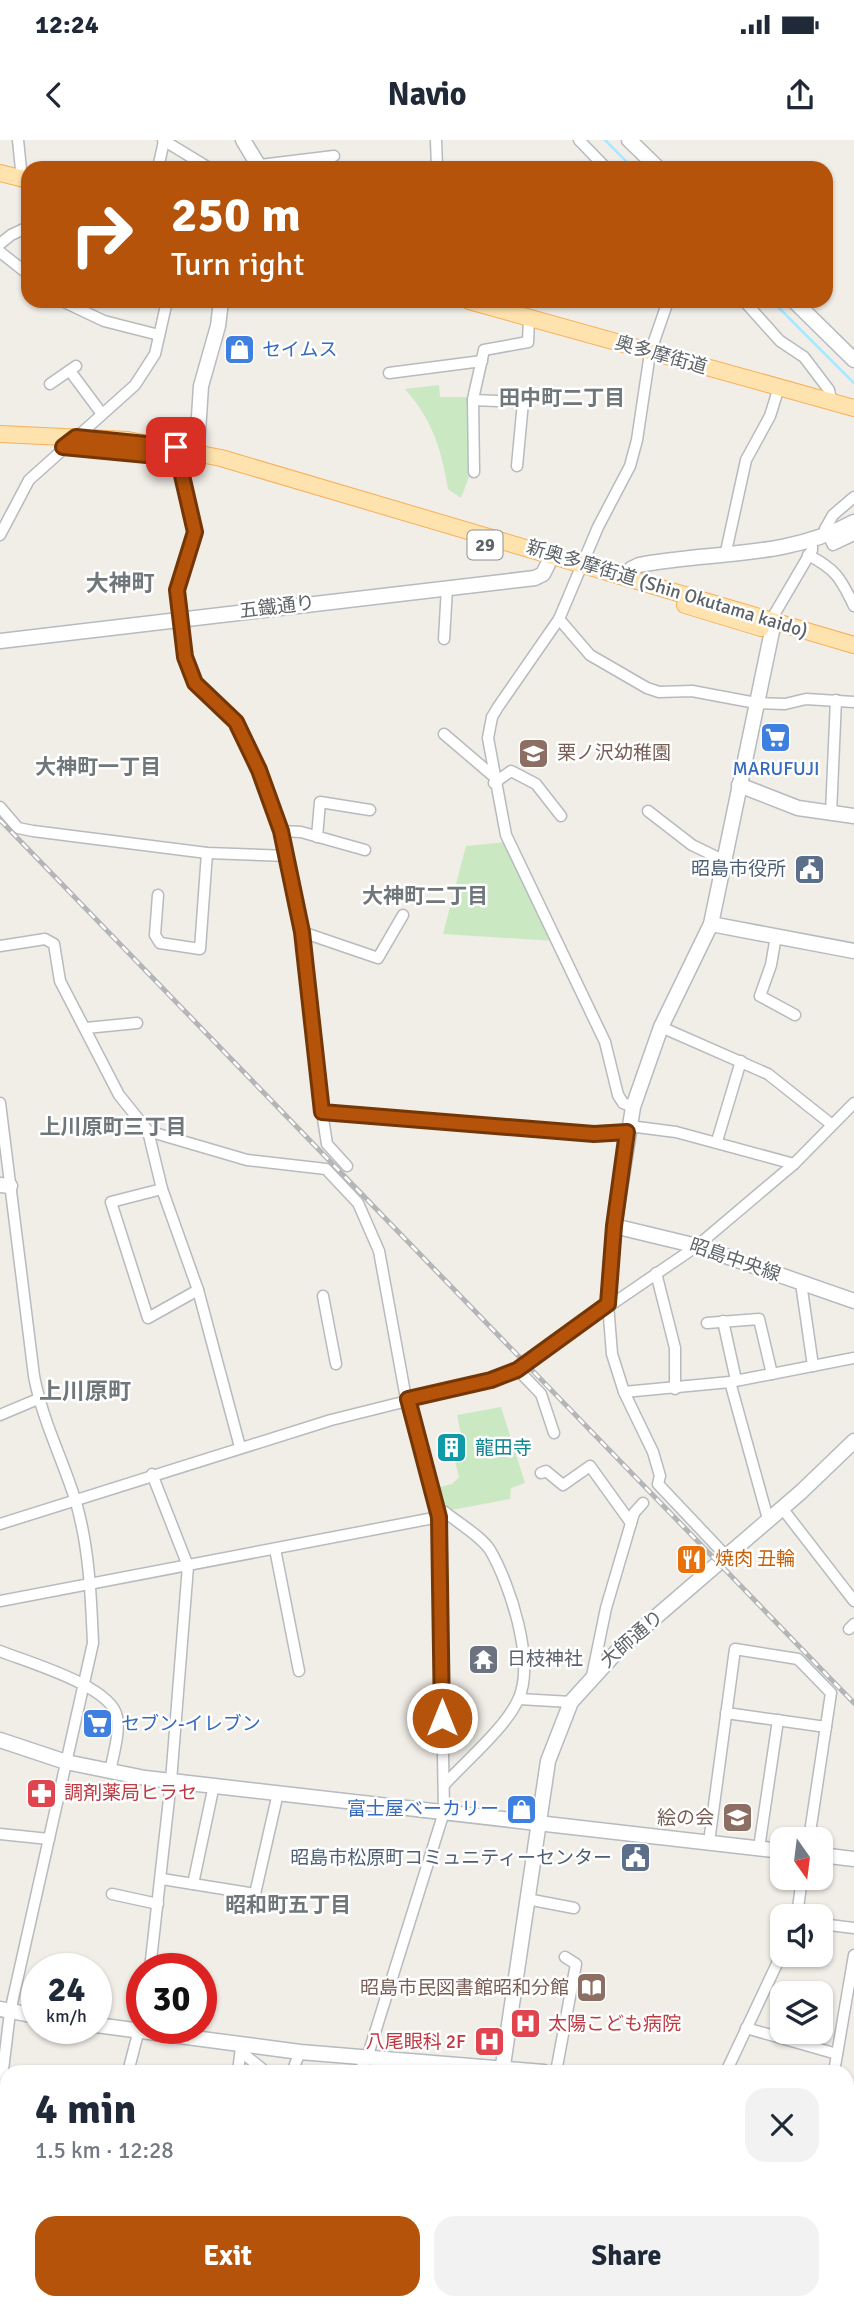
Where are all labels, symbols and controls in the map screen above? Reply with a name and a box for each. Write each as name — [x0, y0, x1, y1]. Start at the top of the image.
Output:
text: 12:24 — [35, 9, 99, 41]
text: Navio — [387, 75, 467, 114]
icon: back — [35, 76, 73, 114]
icon: share — [781, 76, 819, 114]
text: 250 m — [171, 185, 301, 245]
icon: right — [56, 189, 147, 280]
text: Turn right — [171, 245, 304, 284]
street label: 奥多摩街道 — [612, 330, 710, 380]
shop icon: セイムス — [222, 333, 256, 367]
place label: セイムス — [262, 338, 338, 362]
district label: 田中町二丁目 — [499, 385, 625, 411]
pin — [146, 417, 206, 477]
icon: arrive — [157, 428, 195, 466]
road number: 29 — [468, 530, 503, 559]
street label: 新奥多摩街道 (Shin Okutama kaido) — [523, 535, 811, 643]
district label: 大神町 — [86, 569, 155, 598]
street label: 五鐵通り — [238, 590, 316, 624]
supermarket icon: MARUFUJI — [759, 721, 793, 755]
school or university icon: 栗ノ沢幼稚園 — [517, 736, 551, 770]
place label: 栗ノ沢幼稚園 — [557, 741, 671, 765]
district label: 大神町一丁目 — [35, 754, 161, 780]
place label: MARUFUJI — [732, 757, 820, 781]
public building icon: 昭島市役所 — [792, 852, 826, 886]
place label: 昭島市役所 — [691, 857, 786, 881]
district label: 大神町二丁目 — [362, 883, 488, 909]
district label: 上川原町三丁目 — [40, 1114, 187, 1140]
street label: 昭島中央線 — [686, 1233, 784, 1287]
district label: 上川原町 — [39, 1377, 131, 1406]
building icon: 龍田寺 — [435, 1431, 469, 1465]
place label: 龍田寺 — [475, 1436, 532, 1460]
restaurant icon: 焼肉 丑輪 — [675, 1542, 709, 1576]
place label: 焼肉 丑輪 — [715, 1547, 795, 1571]
street label: 大師通り — [595, 1605, 669, 1673]
temple icon: 日枝神社 — [467, 1642, 501, 1676]
place label: 日枝神社 — [507, 1647, 583, 1671]
position arrow — [405, 1681, 479, 1755]
supermarket icon: セブン-イレブン — [81, 1707, 115, 1741]
place label: セブン-イレブン — [121, 1712, 261, 1736]
pharmacy icon: 調剤薬局ヒラセ — [24, 1776, 58, 1810]
place label: 調剤薬局ヒラセ — [64, 1781, 197, 1805]
shop icon: 富士屋ベーカリー — [505, 1792, 539, 1826]
place label: 富士屋ベーカリー — [347, 1797, 499, 1821]
school or university icon: 絵の会 — [720, 1801, 754, 1835]
place label: 絵の会 — [657, 1806, 714, 1830]
north arrow — [770, 1827, 833, 1890]
map controls — [770, 1827, 833, 2044]
public building icon: 昭島市松原町コミュニティーセンター — [618, 1841, 652, 1875]
place label: 昭島市松原町コミュニティーセンター — [290, 1846, 612, 1870]
district label: 昭和町五丁目 — [225, 1892, 351, 1918]
button: sound — [770, 1904, 833, 1967]
speed limit sign: 30 — [126, 1953, 217, 2044]
text: 24 — [48, 1968, 85, 2011]
library icon: 昭島市民図書館昭和分館 — [575, 1971, 609, 2005]
place label: 昭島市民図書館昭和分館 — [360, 1976, 569, 2000]
button: layers — [770, 1981, 833, 2044]
text: km/h — [46, 2005, 87, 2027]
hospital icon: 太陽こども病院 — [508, 2007, 542, 2041]
place label: 太陽こども病院 — [548, 2012, 681, 2036]
hospital icon: 八尾眼科 2F — [472, 2025, 506, 2059]
place label: 八尾眼科 2F — [366, 2030, 466, 2054]
text: 4 min — [35, 2084, 136, 2135]
button: close — [745, 2088, 819, 2162]
text: 1.5 km · 12:28 — [35, 2136, 174, 2165]
button: Exit — [35, 2216, 420, 2296]
button: Share — [434, 2216, 819, 2296]

